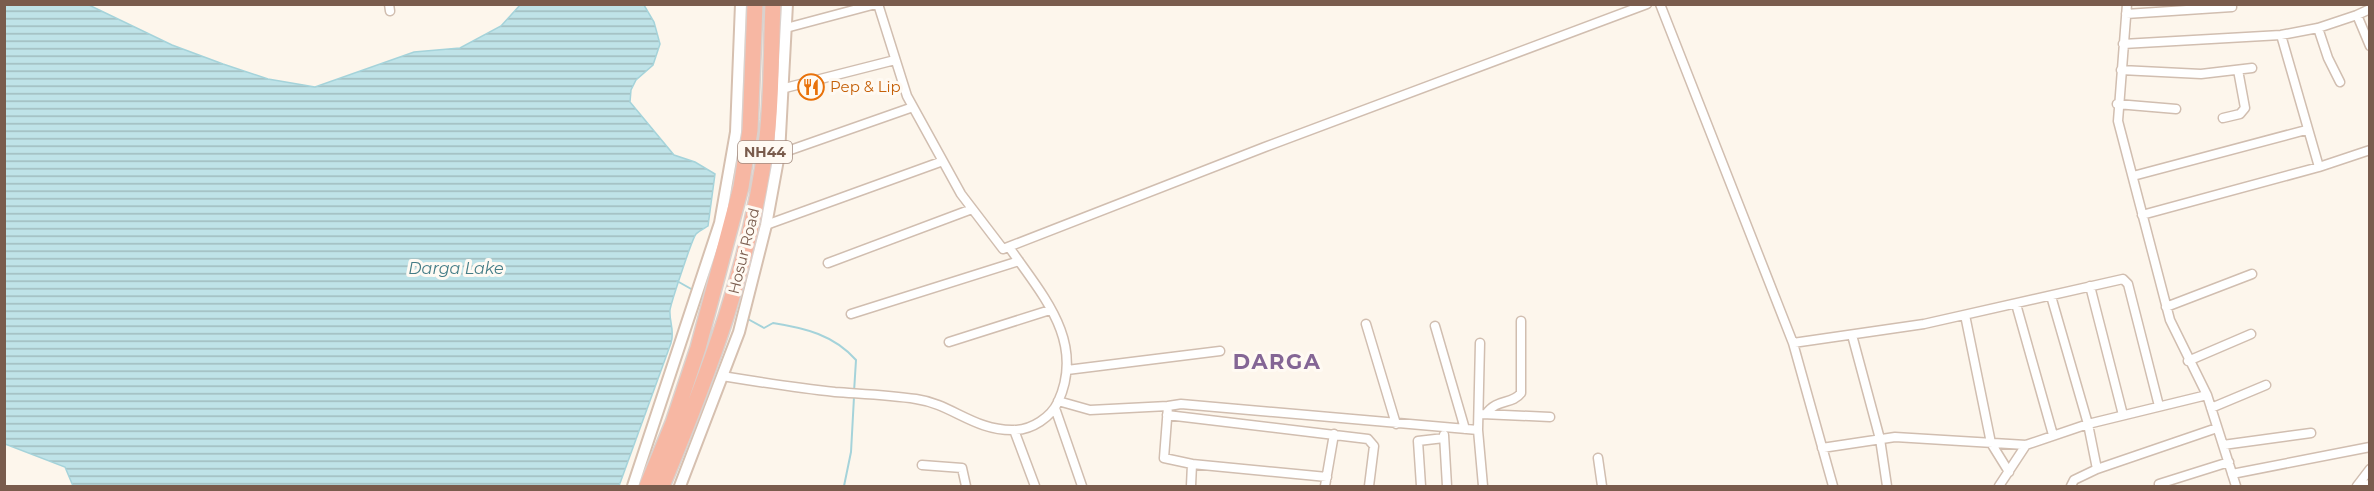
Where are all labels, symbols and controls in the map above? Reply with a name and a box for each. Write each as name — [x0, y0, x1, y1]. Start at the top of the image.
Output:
restaurant icon: Pep & Lip — [796, 72, 826, 102]
place label: Pep & Lip — [830, 77, 901, 96]
road number: NH44 — [738, 141, 792, 163]
street label: Hosur Road — [724, 206, 763, 296]
water label: Darga Lake — [408, 259, 504, 278]
district label: DARGA — [1233, 349, 1321, 374]

